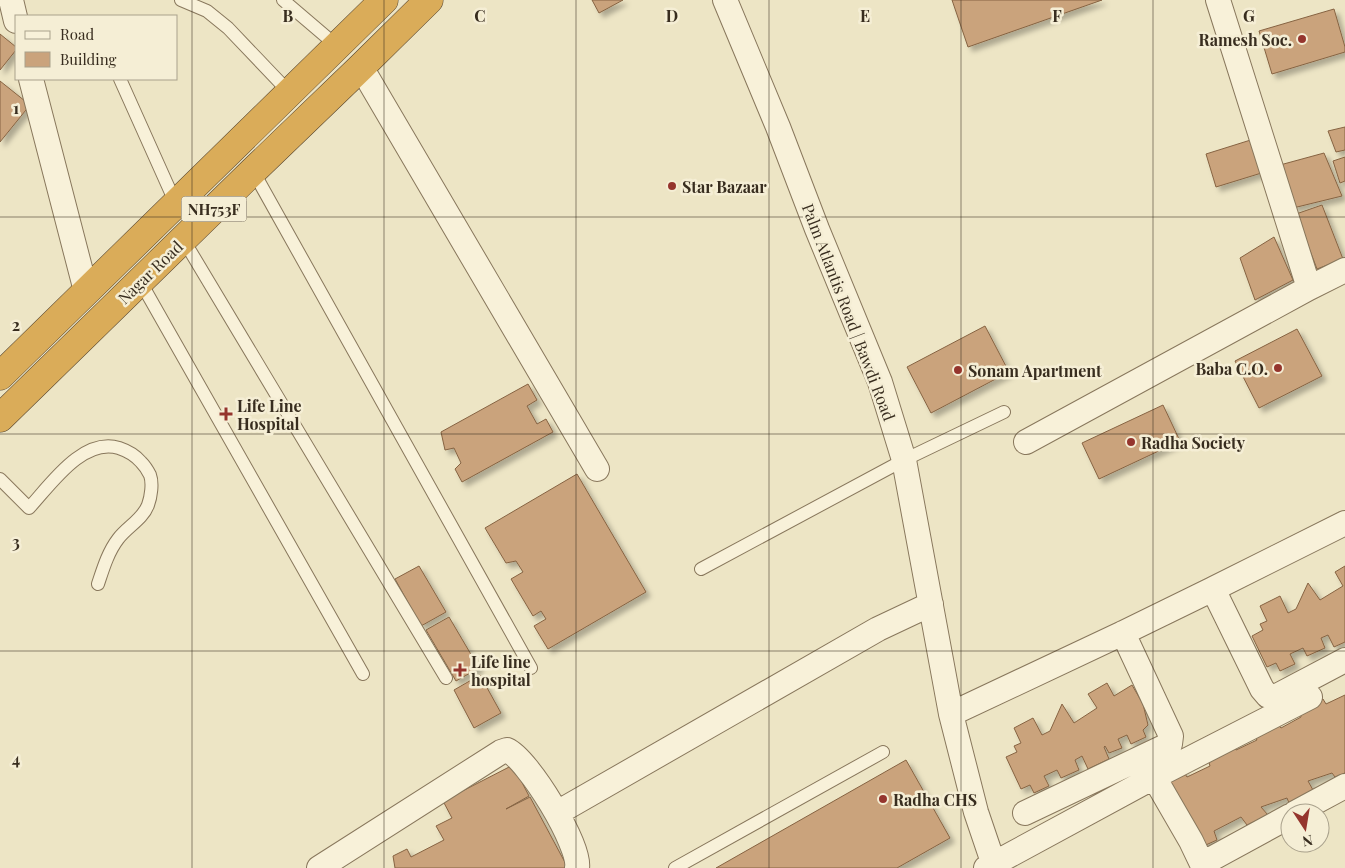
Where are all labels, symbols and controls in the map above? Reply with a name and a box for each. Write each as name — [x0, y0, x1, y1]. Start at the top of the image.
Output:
text: B — [283, 5, 294, 26]
text: C — [474, 5, 486, 26]
text: D — [666, 5, 678, 26]
text: E — [860, 5, 870, 26]
text: F — [1052, 5, 1062, 26]
text: G — [1243, 5, 1255, 26]
legend — [15, 15, 178, 80]
text: Road — [60, 24, 94, 44]
place label: Ramesh Soc. — [1199, 29, 1292, 50]
marker: Ramesh Soc. — [1296, 33, 1308, 45]
text: Building — [60, 49, 117, 69]
text: 1 — [13, 97, 19, 118]
place label: Star Bazaar — [682, 176, 767, 197]
marker: Star Bazaar — [666, 180, 678, 192]
road number: NH753F — [182, 196, 246, 222]
street label: Palm Atlantis Road | Bawdi Road — [798, 200, 900, 424]
street label: Nagar Road — [113, 236, 187, 308]
text: 2 — [12, 314, 20, 335]
place label: Baba C.O. — [1196, 358, 1268, 379]
place label: Sonam Apartment — [968, 360, 1102, 381]
marker: Baba C.O. — [1272, 362, 1284, 374]
marker: Sonam Apartment — [952, 364, 964, 376]
place label: Life Line Hospital — [237, 395, 302, 434]
marker: Life Line Hospital — [219, 407, 233, 421]
place label: Radha Society — [1141, 432, 1246, 453]
marker: Radha Society — [1125, 436, 1137, 448]
text: 3 — [12, 531, 20, 552]
place label: Life line hospital — [471, 651, 531, 690]
marker: Life line hospital — [453, 663, 467, 677]
text: 4 — [12, 748, 20, 769]
place label: Radha CHS — [893, 789, 977, 810]
marker: Radha CHS — [877, 793, 889, 805]
north arrow — [1280, 803, 1330, 853]
text: N — [1301, 831, 1315, 852]

